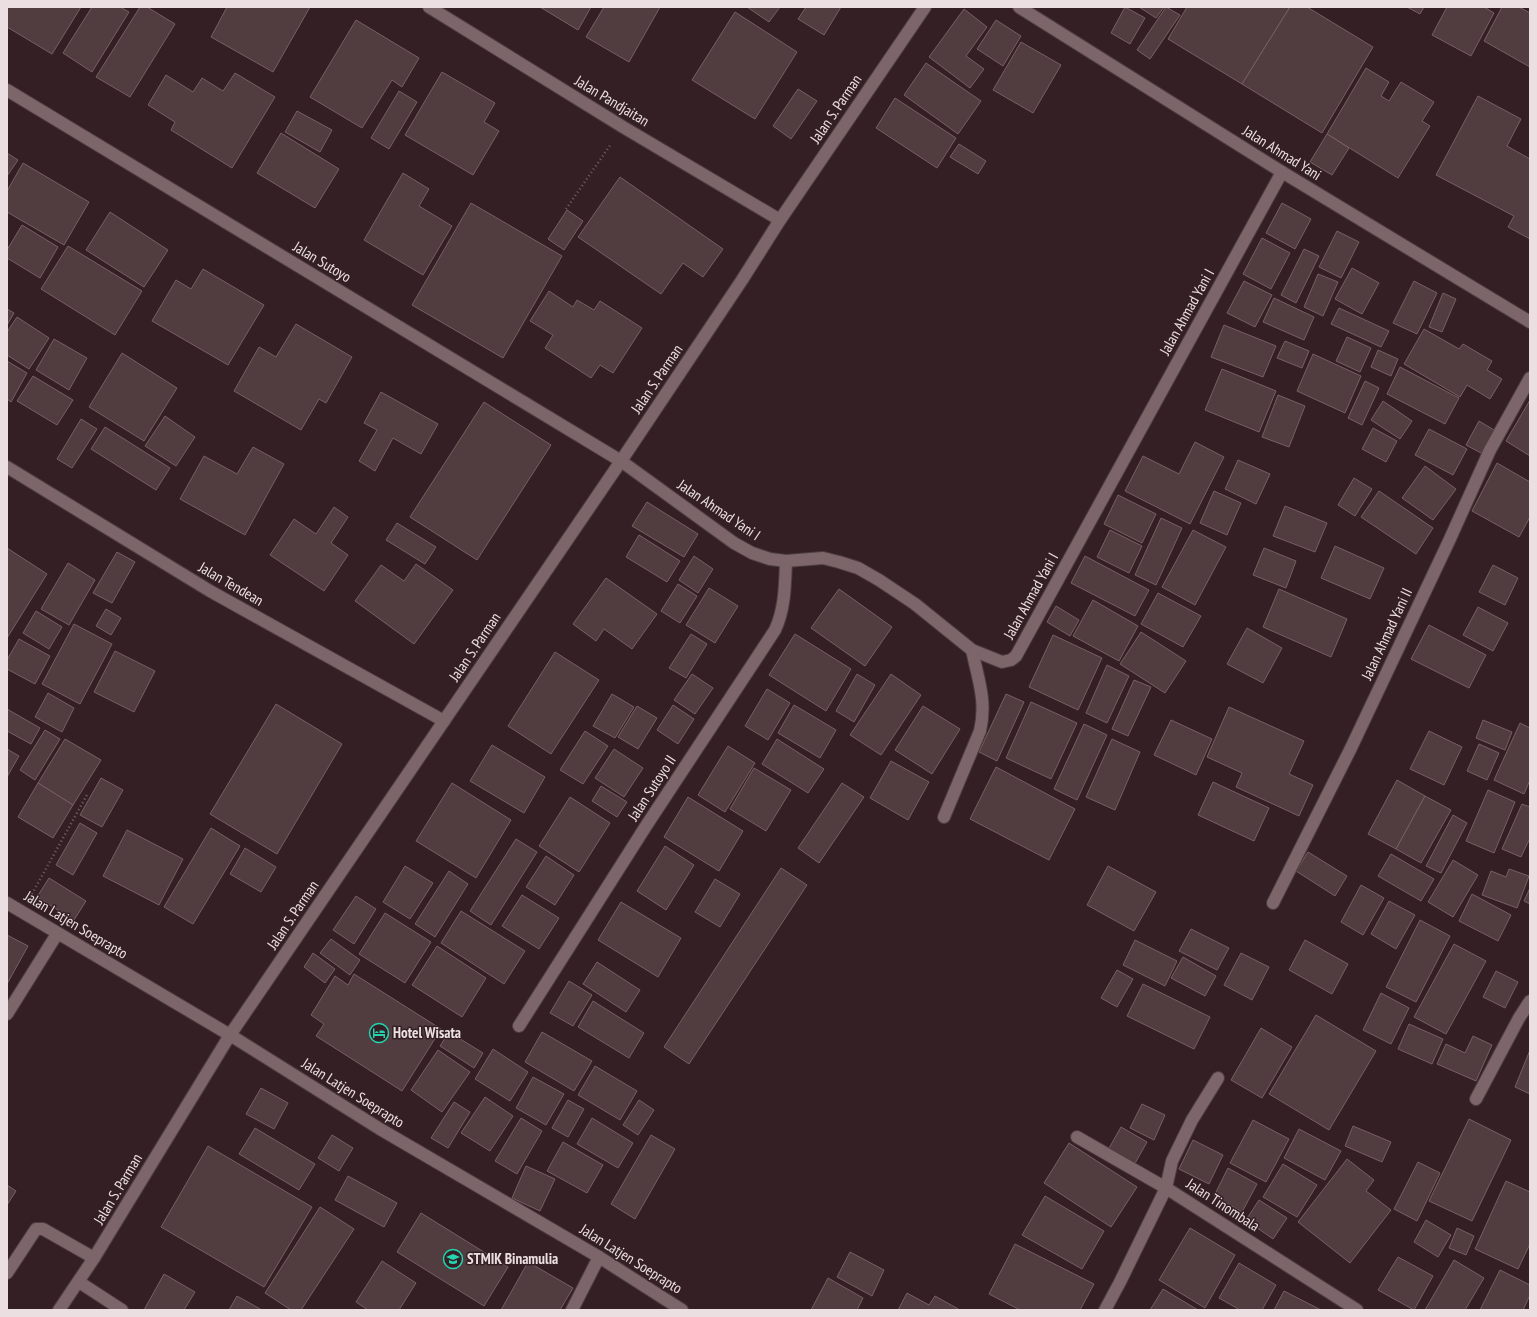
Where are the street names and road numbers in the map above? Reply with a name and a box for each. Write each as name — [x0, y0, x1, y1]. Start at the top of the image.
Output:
street label: Jalan Pandjaitan — [571, 70, 653, 130]
street label: Jalan S. Parman — [805, 71, 866, 148]
street label: Jalan Ahmad Yani — [1239, 120, 1325, 184]
street label: Jalan Sutoyo — [289, 236, 355, 286]
street label: Jalan Ahmad Yani I — [1155, 265, 1218, 359]
street label: Jalan S. Parman — [626, 341, 687, 418]
street label: Jalan Ahmad Yani I — [673, 474, 764, 544]
street label: Jalan Ahmad Yani I — [999, 549, 1062, 643]
street label: Jalan Tendean — [195, 557, 267, 610]
street label: Jalan Ahmad Yani II — [1357, 585, 1416, 684]
street label: Jalan S. Parman — [444, 609, 505, 686]
street label: Jalan Sutoyo II — [623, 751, 680, 825]
street label: Jalan S. Parman — [262, 877, 323, 954]
street label: Jalan Latjen Soeprapto — [20, 886, 131, 963]
street label: Jalan Latjen Soeprapto — [298, 1053, 408, 1132]
street label: Jalan S. Parman — [89, 1150, 146, 1228]
street label: Jalan Tinombala — [1182, 1173, 1263, 1235]
street label: Jalan Latjen Soeprapto — [576, 1219, 686, 1298]

